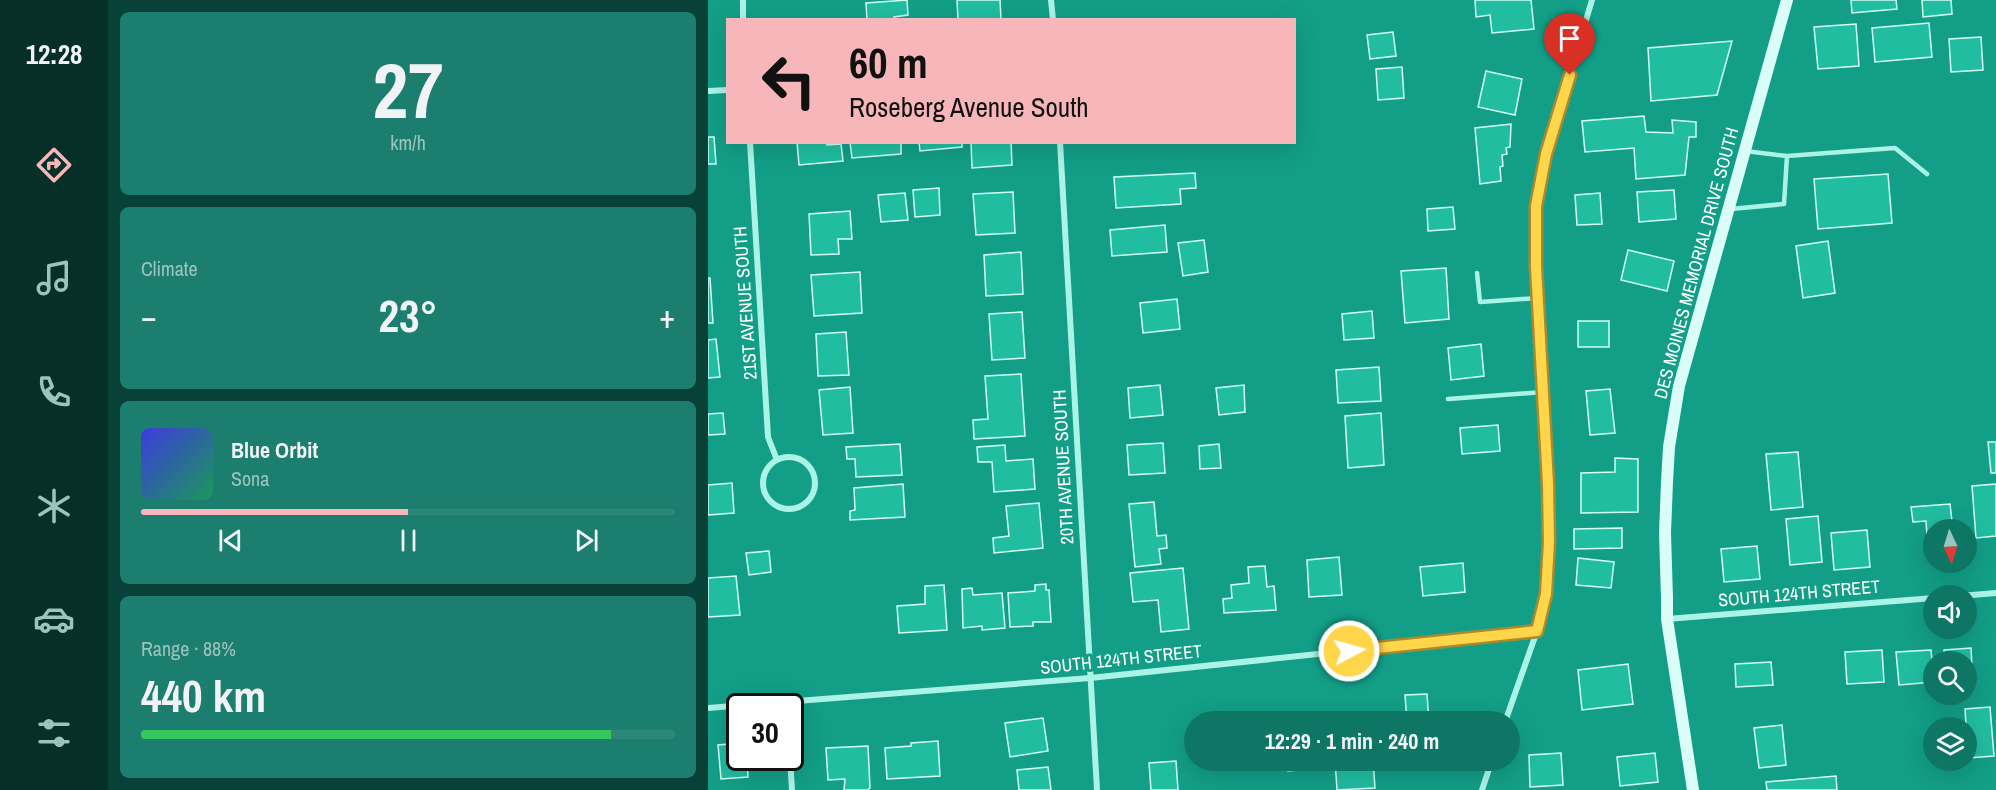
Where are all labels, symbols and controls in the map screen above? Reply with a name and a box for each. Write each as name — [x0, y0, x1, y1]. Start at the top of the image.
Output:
pin — [1544, 13, 1595, 75]
icon: arrive — [1553, 22, 1586, 55]
text: 60 m — [849, 35, 928, 91]
text: 12:28 — [26, 36, 82, 72]
text: 27 — [372, 37, 444, 142]
icon: left — [750, 42, 828, 120]
text: Roseberg Avenue South — [849, 89, 1089, 125]
street label: DES MOINES MEMORIAL DRIVE SOUTH — [1648, 125, 1744, 401]
text: km/h — [390, 129, 426, 156]
icon: directions — [33, 144, 75, 186]
street label: 21ST AVENUE SOUTH — [727, 225, 763, 381]
text: Climate — [141, 255, 198, 282]
icon: music — [33, 257, 75, 299]
text: 23° — [378, 285, 438, 346]
text: − — [141, 294, 157, 338]
text: + — [659, 294, 675, 338]
icon: phone — [33, 371, 75, 413]
street label: 20TH AVENUE SOUTH — [1046, 389, 1080, 545]
text: Blue Orbit — [231, 435, 318, 465]
text: Sona — [231, 465, 269, 492]
icon: climate — [33, 485, 75, 527]
north arrow — [1923, 519, 1977, 573]
map controls — [1923, 519, 1977, 771]
icon: previous — [214, 524, 247, 557]
icon: pause — [392, 524, 425, 557]
icon: next — [570, 524, 603, 557]
street label: SOUTH 124TH STREET — [1717, 573, 1881, 613]
button: sound — [1923, 585, 1977, 639]
icon: car — [33, 598, 75, 640]
position arrow — [1317, 619, 1381, 683]
text: Range · 88% — [141, 635, 236, 662]
street label: SOUTH 124TH STREET — [1039, 638, 1203, 680]
button: search — [1923, 651, 1977, 705]
text: 440 km — [141, 665, 266, 726]
speed limit sign: 30 — [726, 693, 804, 771]
icon: filters — [33, 712, 75, 754]
button: layers — [1923, 717, 1977, 771]
text: 12:29 · 1 min · 240 m — [1265, 726, 1439, 756]

